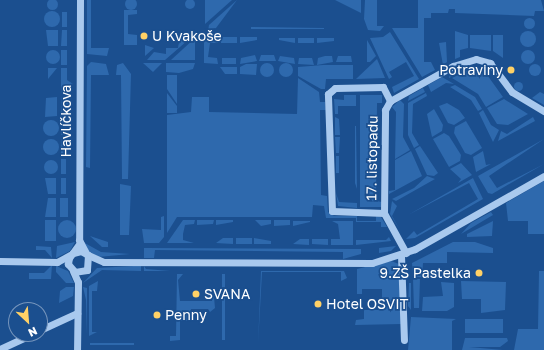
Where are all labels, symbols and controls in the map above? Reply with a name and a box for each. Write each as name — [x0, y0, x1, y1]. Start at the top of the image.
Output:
place label: U Kvakoše — [152, 28, 222, 44]
marker: U Kvakoše — [139, 31, 149, 41]
place label: Potraviny — [439, 62, 503, 78]
marker: Potraviny — [506, 65, 516, 75]
street label: Havlíčkova — [58, 84, 74, 158]
street label: 17. listopadu — [363, 115, 381, 201]
place label: 9.ZŠ Pastelka — [380, 265, 471, 281]
marker: 9.ZŠ Pastelka — [474, 268, 484, 278]
place label: SVANA — [204, 286, 250, 302]
marker: SVANA — [191, 289, 201, 299]
place label: Hotel OSVIT — [326, 296, 408, 312]
marker: Hotel OSVIT — [313, 299, 323, 309]
north arrow — [8, 302, 48, 342]
place label: Penny — [165, 307, 207, 323]
marker: Penny — [152, 310, 162, 320]
text: N — [26, 325, 40, 340]

